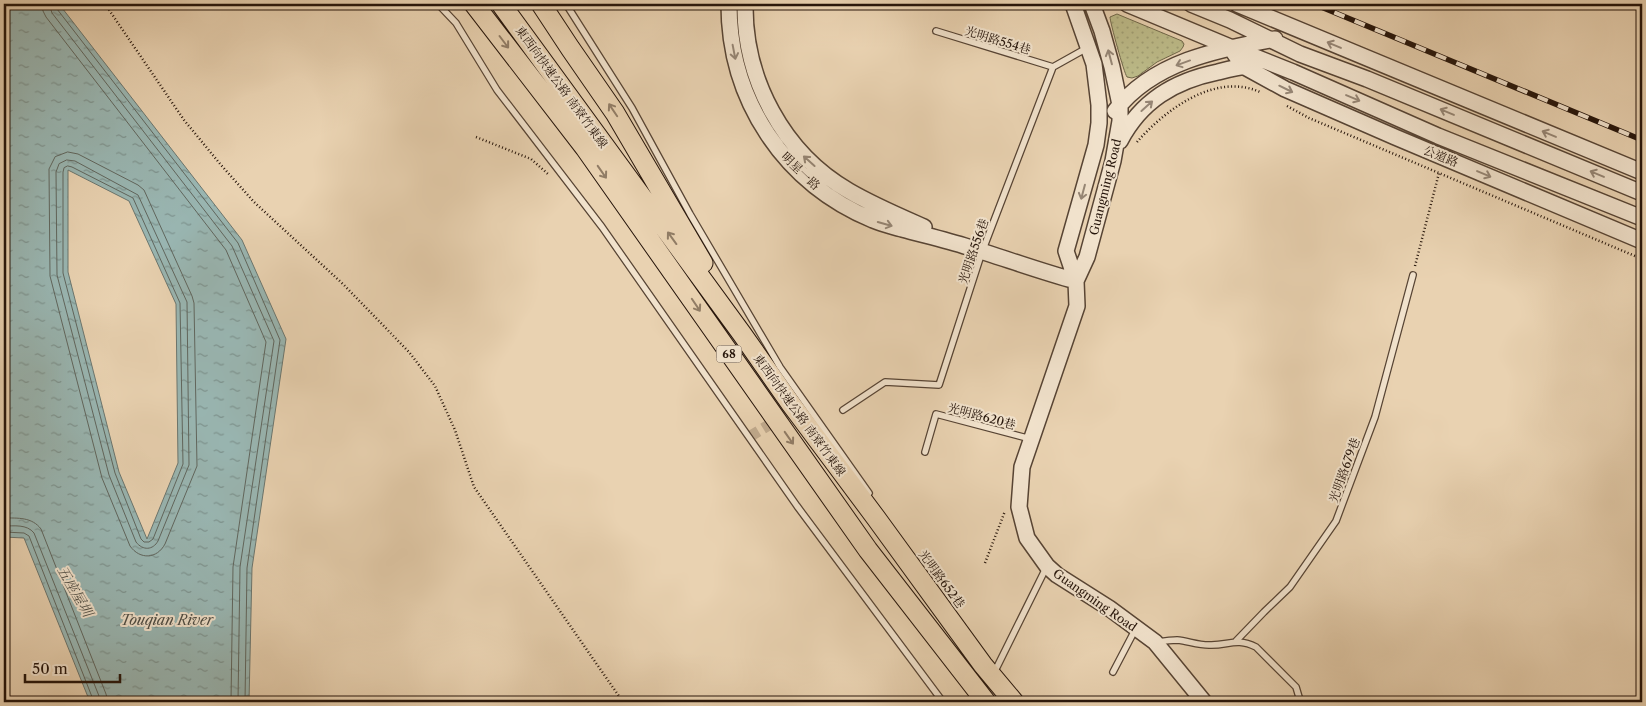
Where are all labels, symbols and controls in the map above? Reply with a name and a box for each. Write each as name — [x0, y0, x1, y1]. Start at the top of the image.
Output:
street label: 東西向快速公路 南寮竹東線 — [513, 23, 611, 151]
street label: 光明路554巷 — [963, 23, 1033, 57]
one-way arrow — [499, 35, 509, 49]
one-way arrow — [1327, 39, 1342, 49]
one-way arrow — [730, 44, 739, 60]
one-way arrow — [1105, 50, 1114, 66]
one-way arrow — [1176, 59, 1192, 68]
one-way arrow — [1278, 85, 1293, 94]
one-way arrow — [1345, 94, 1360, 103]
one-way arrow — [1141, 100, 1154, 112]
one-way arrow — [608, 103, 618, 117]
one-way arrow — [1440, 106, 1455, 116]
one-way arrow — [1542, 128, 1557, 138]
street label: Guangming Road — [1086, 137, 1124, 237]
street label: 公道路 — [1421, 142, 1461, 170]
street label: 明星一路 — [779, 149, 823, 193]
one-way arrow — [803, 155, 816, 167]
one-way arrow — [597, 165, 607, 179]
one-way arrow — [1476, 169, 1491, 179]
one-way arrow — [1590, 169, 1605, 178]
one-way arrow — [1077, 183, 1087, 199]
street label: 光明路556巷 — [955, 216, 991, 286]
one-way arrow — [877, 220, 893, 229]
one-way arrow — [667, 231, 677, 245]
one-way arrow — [691, 297, 701, 311]
road number: 68 — [716, 346, 742, 362]
street label: 東西向快速公路 南寮竹東線 — [751, 351, 849, 479]
street label: 光明路620巷 — [946, 400, 1018, 432]
one-way arrow — [784, 431, 794, 445]
street label: 光明路679巷 — [1325, 436, 1363, 504]
street label: 光明路652巷 — [916, 547, 968, 611]
water label: 五座屋圳 — [53, 562, 98, 621]
street label: Guangming Road — [1050, 566, 1140, 635]
water label: Touqian River — [121, 611, 215, 629]
scale bar — [25, 651, 120, 683]
text: 50 m — [32, 659, 68, 678]

